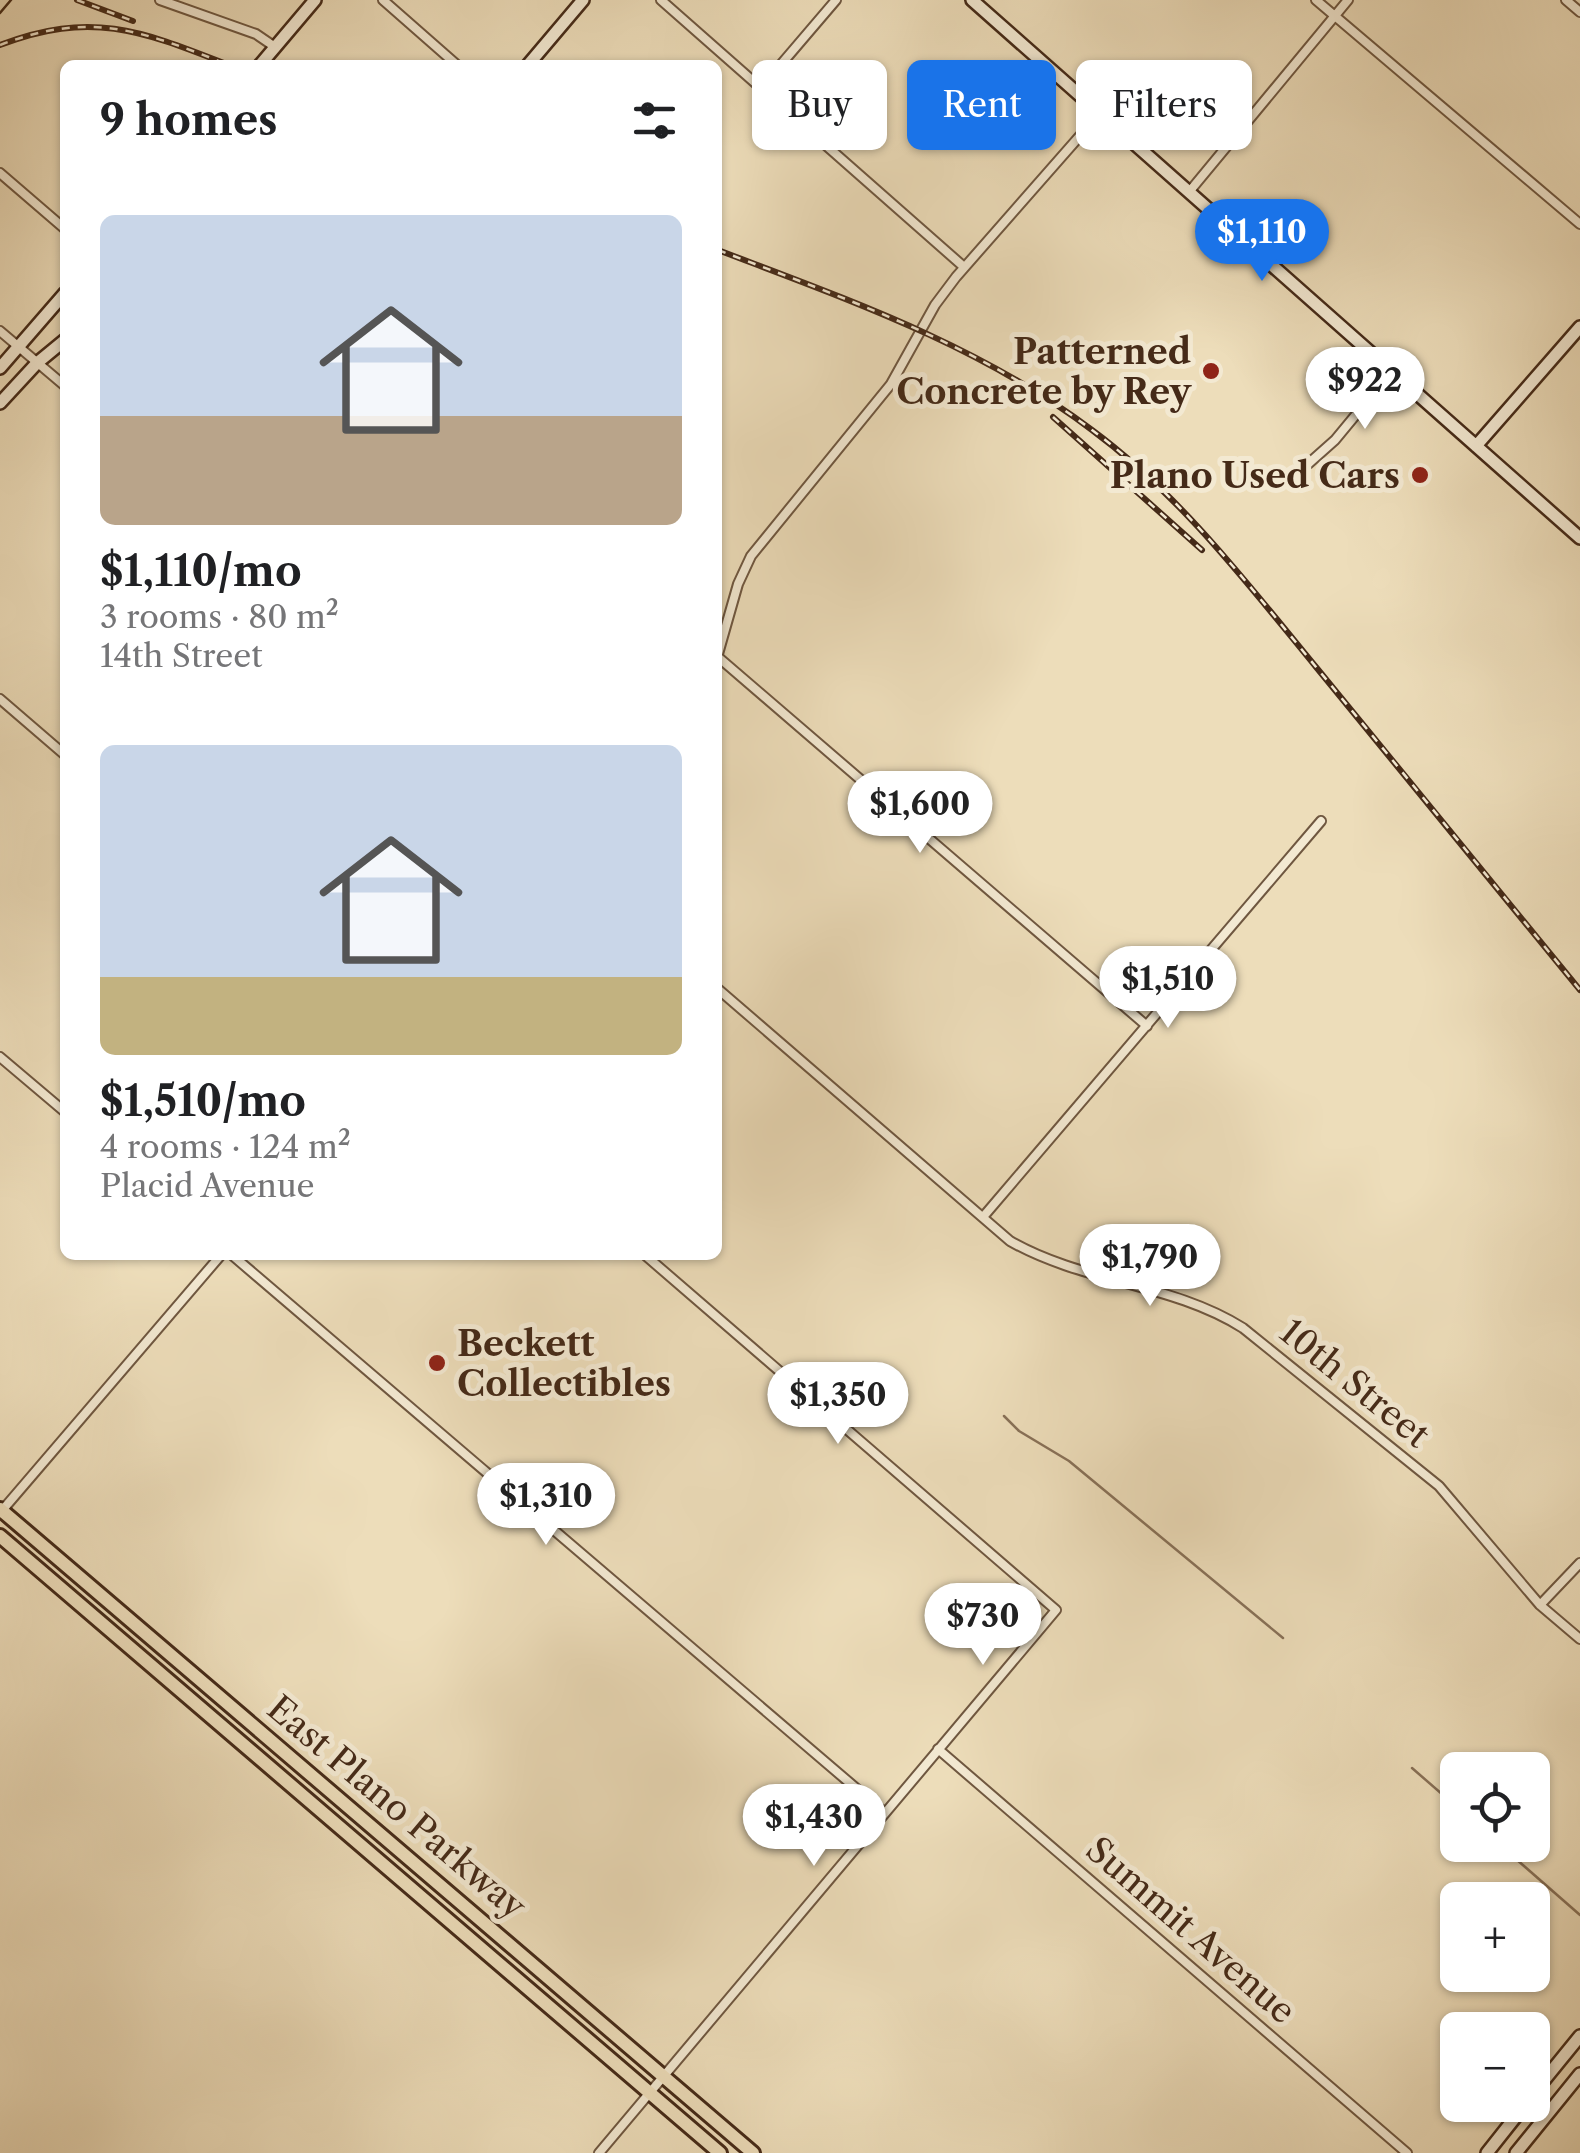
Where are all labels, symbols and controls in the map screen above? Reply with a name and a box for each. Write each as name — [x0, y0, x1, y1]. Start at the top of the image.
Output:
chip: Buy — [752, 60, 887, 150]
chip: Rent — [907, 60, 1056, 150]
chip: Filters — [1076, 60, 1252, 150]
icon: filters — [627, 93, 682, 148]
text: 9 homes — [100, 94, 278, 146]
pin: $1,110 — [1181, 199, 1343, 284]
text: $1,110 — [1217, 212, 1307, 251]
icon: home — [301, 280, 481, 460]
place label: Patterned Concrete by Rey — [896, 330, 1193, 413]
pin: $922 — [1306, 347, 1424, 432]
marker: Patterned Concrete by Rey — [1200, 360, 1222, 382]
text: $922 — [1328, 360, 1402, 399]
place label: Plano Used Cars — [1110, 454, 1400, 497]
marker: Plano Used Cars — [1409, 464, 1431, 486]
text: $1,110/mo — [100, 545, 302, 597]
text: 3 rooms · 80 m² — [100, 597, 339, 636]
text: 14th Street — [100, 636, 263, 675]
pin: $1,600 — [839, 771, 1001, 856]
text: $1,600 — [870, 784, 970, 823]
icon: home — [301, 810, 481, 990]
pin: $1,510 — [1087, 946, 1249, 1031]
text: $1,510 — [1121, 959, 1215, 998]
text: $1,510/mo — [100, 1075, 306, 1127]
text: 4 rooms · 124 m² — [100, 1127, 351, 1166]
text: Placid Avenue — [100, 1166, 315, 1205]
pin: $1,790 — [1069, 1224, 1231, 1309]
text: $1,790 — [1102, 1237, 1198, 1276]
street label: 10th Street — [1272, 1310, 1439, 1457]
place label: Beckett Collectibles — [457, 1322, 671, 1405]
marker: Beckett Collectibles — [426, 1352, 448, 1374]
pin: $1,350 — [757, 1362, 919, 1447]
text: $1,350 — [789, 1375, 887, 1414]
pin: $1,310 — [465, 1463, 627, 1548]
text: $1,310 — [499, 1476, 593, 1515]
pin: $730 — [924, 1583, 1042, 1668]
text: $730 — [946, 1596, 1020, 1635]
street label: East Plano Parkway — [259, 1686, 535, 1928]
map controls — [1440, 1752, 1550, 2122]
button: locate — [1440, 1752, 1550, 1862]
pin: $1,430 — [733, 1784, 895, 1869]
text: $1,430 — [765, 1797, 863, 1836]
street label: Summit Avenue — [1078, 1827, 1304, 2033]
button: + — [1440, 1882, 1550, 1992]
button: − — [1440, 2012, 1550, 2122]

